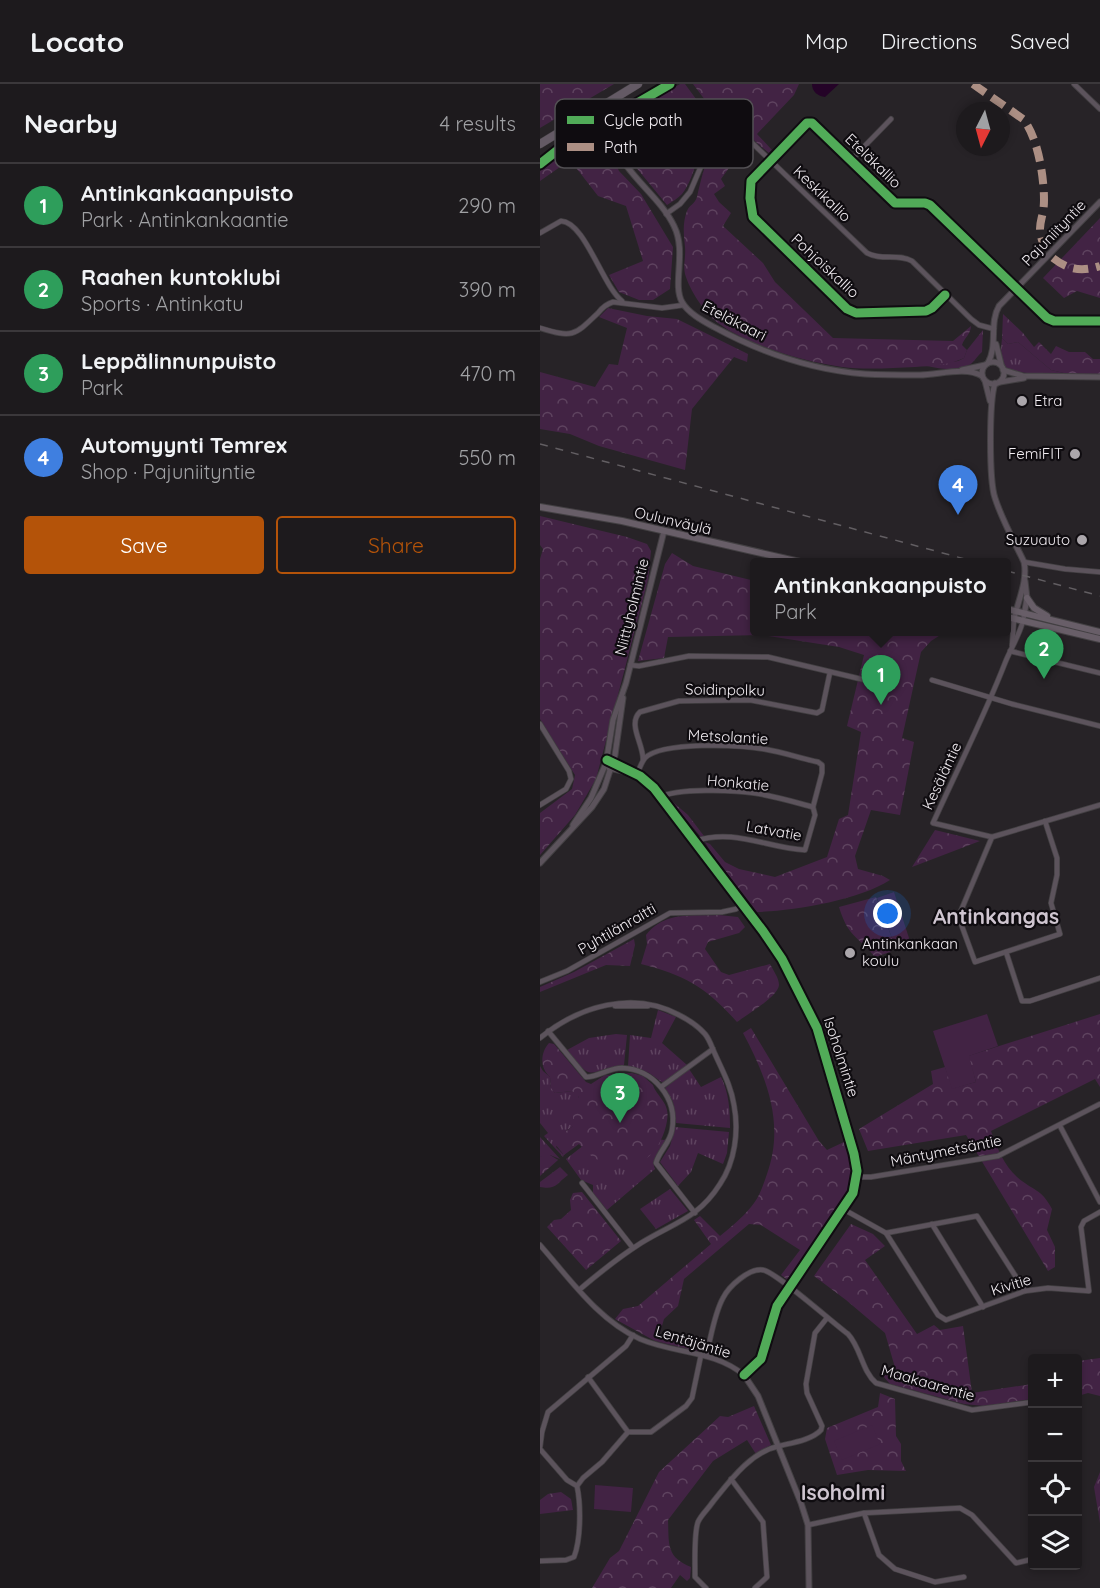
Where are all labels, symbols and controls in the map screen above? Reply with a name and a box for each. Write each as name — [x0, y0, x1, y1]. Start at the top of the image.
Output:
text: Locato — [30, 24, 124, 59]
text: Map — [805, 28, 848, 54]
text: Directions — [881, 28, 977, 54]
text: Saved — [1010, 28, 1070, 54]
legend — [555, 99, 753, 168]
north arrow — [956, 102, 1010, 156]
text: Nearby — [24, 107, 118, 140]
text: Cycle path — [604, 110, 683, 130]
text: 4 results — [440, 111, 516, 136]
street label: Eteläkallio — [841, 129, 905, 192]
text: Path — [604, 137, 638, 157]
street label: Keskikallio — [790, 162, 855, 226]
text: Antinkankaanpuisto — [81, 179, 293, 207]
text: 1 — [40, 193, 47, 218]
text: 290 m — [458, 193, 516, 218]
street label: Pajuniityntie — [1017, 196, 1090, 270]
text: Park · Antinkankaantie — [81, 207, 289, 232]
street label: Pohjoiskallio — [787, 229, 863, 302]
text: Raahen kuntoklubi — [81, 263, 280, 291]
text: 2 — [38, 277, 49, 302]
text: 390 m — [459, 277, 516, 302]
text: Sports · Antinkatu — [81, 291, 244, 316]
street label: Eteläkaari — [699, 296, 770, 345]
text: Leppälinnunpuisto — [81, 347, 276, 375]
text: 3 — [38, 361, 49, 386]
text: 470 m — [460, 361, 516, 386]
text: Park — [81, 375, 123, 400]
place label: Etra — [1034, 391, 1062, 410]
marker: Etra — [1015, 394, 1029, 408]
text: Automyynti Temrex — [81, 431, 287, 459]
place label: FemiFIT — [1008, 444, 1063, 463]
text: 4 — [38, 445, 49, 470]
text: 550 m — [459, 445, 516, 470]
marker: FemiFIT — [1068, 447, 1082, 461]
text: Shop · Pajuniityntie — [81, 459, 256, 484]
pin: 4 — [938, 466, 978, 515]
street label: Oulunväylä — [633, 502, 714, 539]
button: Save — [24, 516, 264, 574]
button: Share — [276, 516, 516, 574]
place label: Suzuauto — [1006, 530, 1070, 549]
marker: Suzuauto — [1075, 533, 1089, 547]
street label: Niittyholmintie — [610, 556, 653, 657]
popup — [750, 558, 1011, 636]
text: Antinkankaanpuisto — [774, 571, 987, 599]
text: Park — [774, 599, 817, 624]
pin: 2 — [1024, 630, 1064, 679]
pin: 1 — [862, 656, 900, 705]
street label: Soidinpolku — [685, 679, 765, 700]
street label: Metsolantie — [687, 725, 769, 748]
street label: Kesäläntie — [918, 739, 965, 813]
street label: Honkatie — [706, 770, 770, 795]
street label: Latvatie — [745, 816, 803, 845]
street label: Pyhtilänraitti — [574, 899, 659, 959]
your location — [873, 899, 902, 928]
district label: Antinkangas — [933, 903, 1059, 929]
place label: Antinkankaan koulu — [862, 934, 958, 970]
marker: Antinkankaan koulu — [843, 946, 857, 960]
street label: Isoholmintie — [820, 1014, 863, 1099]
pin: 3 — [600, 1074, 640, 1123]
street label: Mäntymetsäntie — [889, 1130, 1003, 1171]
street label: Kivitie — [988, 1269, 1033, 1300]
street label: Lentäjäntie — [653, 1321, 733, 1362]
map controls — [1028, 1354, 1082, 1570]
button: + — [1028, 1354, 1082, 1408]
street label: Maakaarentie — [879, 1360, 977, 1405]
button: − — [1028, 1408, 1082, 1462]
button: locate — [1028, 1462, 1082, 1516]
district label: Isoholmi — [801, 1479, 885, 1505]
button: layers — [1028, 1516, 1082, 1570]

